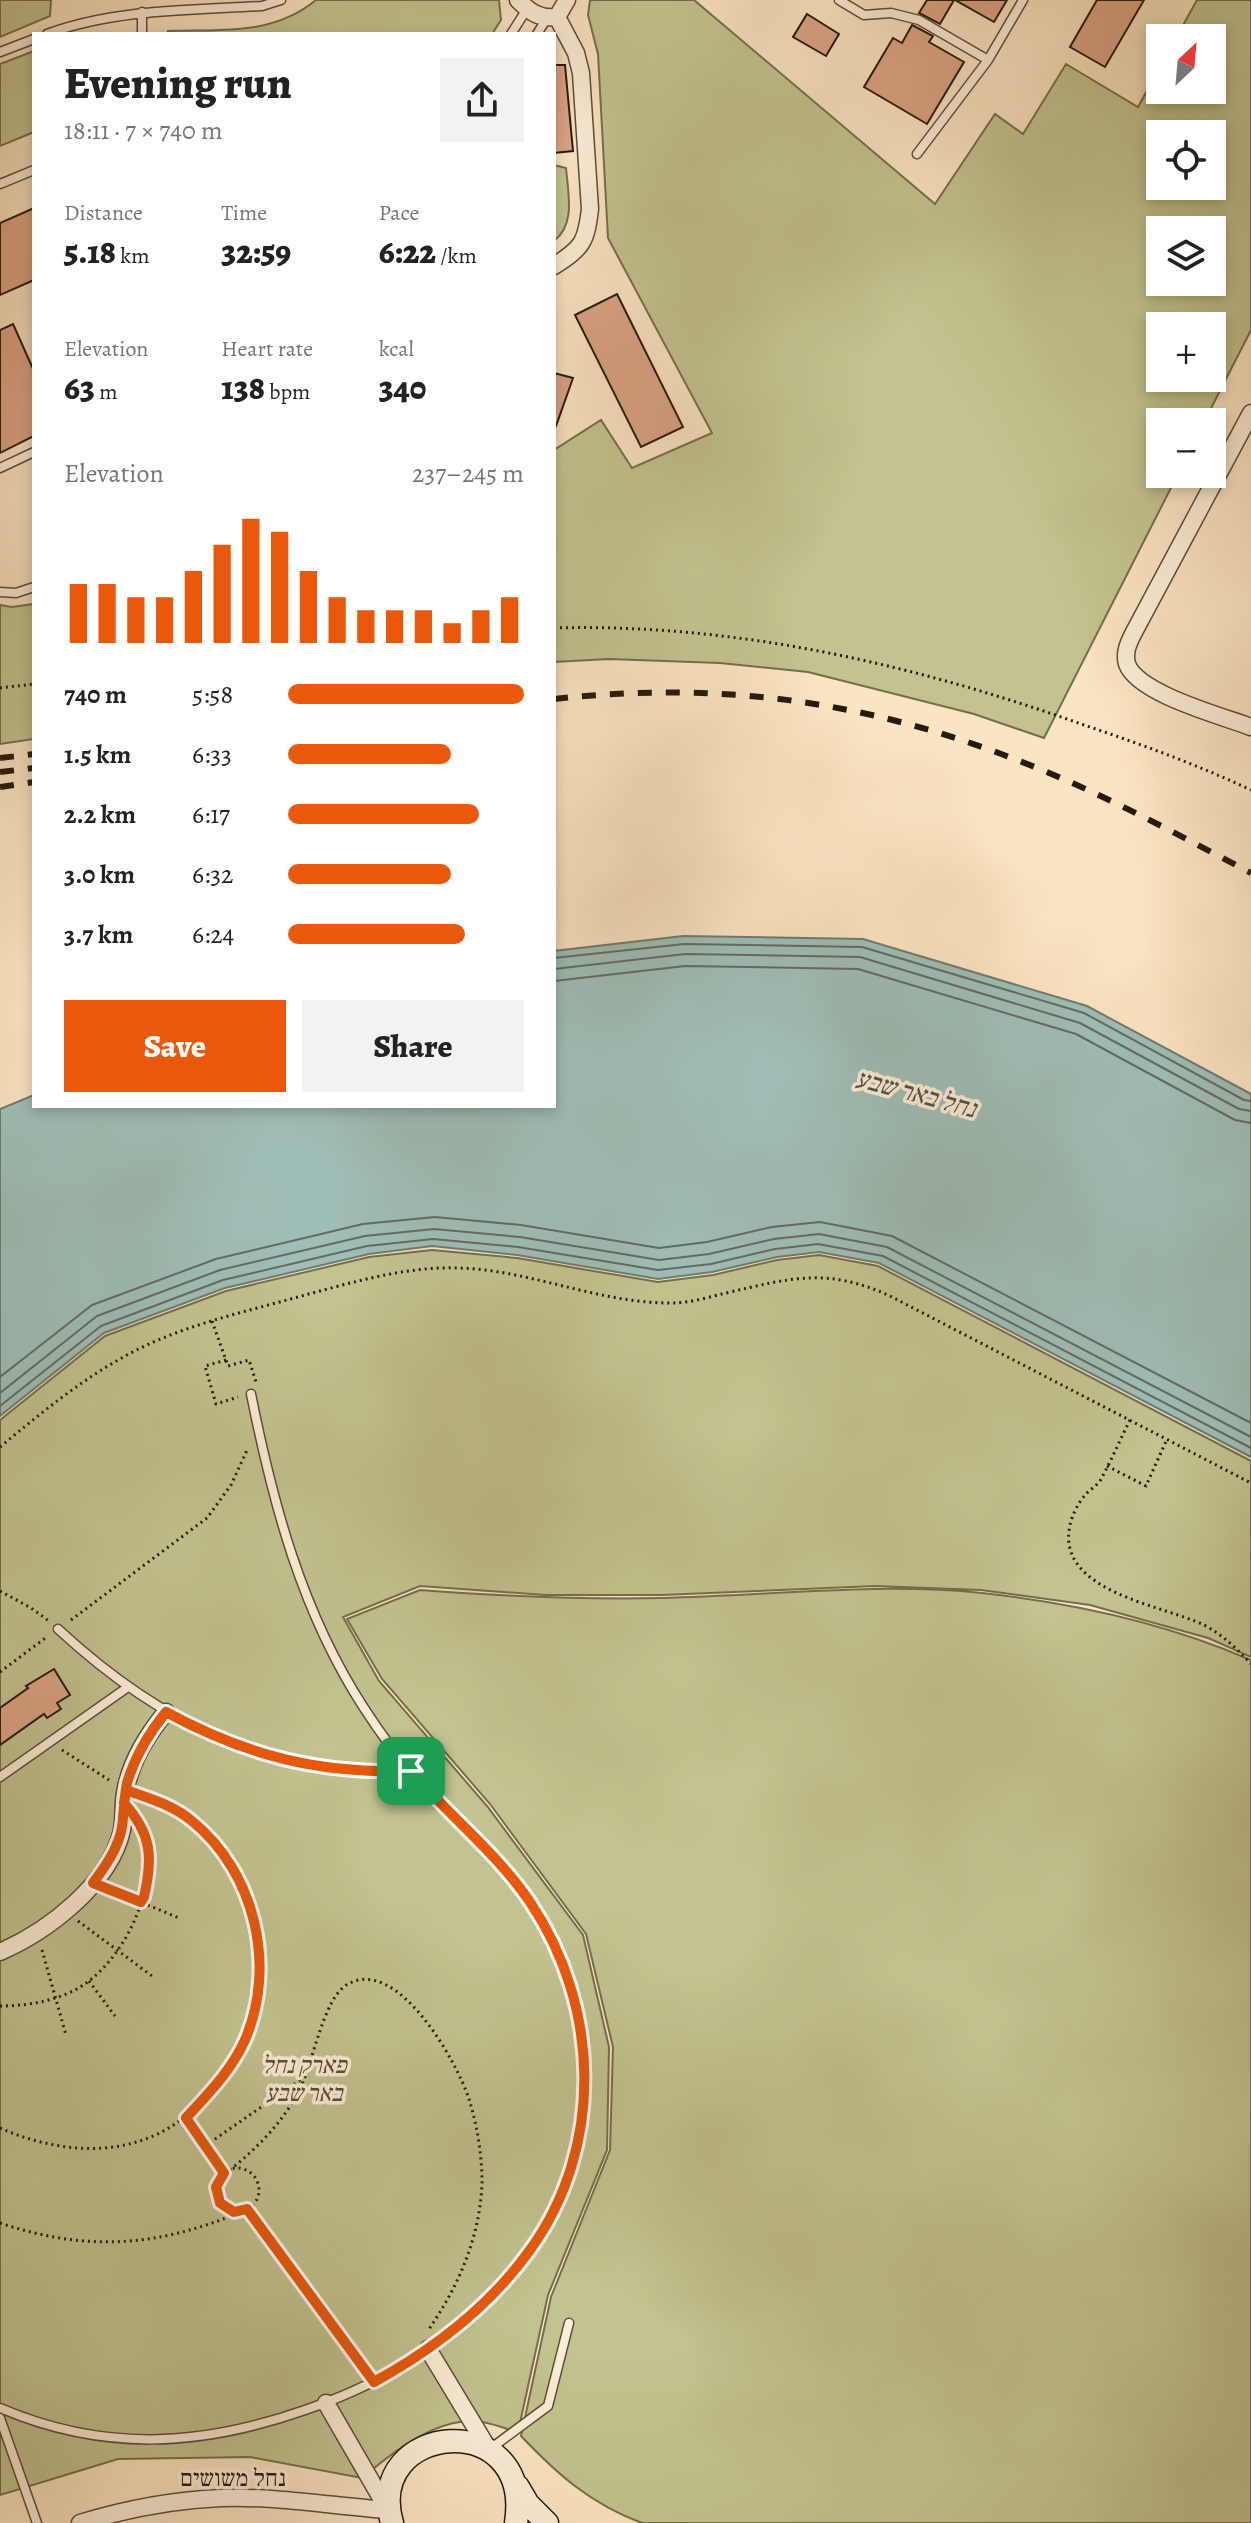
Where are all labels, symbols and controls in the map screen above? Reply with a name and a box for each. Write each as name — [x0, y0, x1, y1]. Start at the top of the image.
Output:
north arrow — [1146, 24, 1226, 104]
map controls — [1146, 24, 1226, 488]
text: Evening run — [64, 53, 292, 113]
button: share — [440, 58, 524, 142]
text: 18:11 · 7 × 740 m — [64, 113, 223, 148]
button: locate — [1146, 120, 1226, 200]
text: Distance — [64, 198, 143, 228]
text: Time — [221, 198, 267, 228]
text: Pace — [379, 198, 419, 228]
button: layers — [1146, 216, 1226, 296]
text: 5.18 — [64, 228, 116, 275]
text: 32:59 — [221, 228, 291, 275]
text: 6:22 — [379, 228, 436, 275]
text: km — [116, 241, 150, 271]
text: /km — [436, 241, 477, 271]
button: + — [1146, 312, 1226, 392]
text: Elevation — [64, 334, 148, 364]
text: Heart rate — [221, 334, 313, 364]
text: kcal — [379, 334, 414, 364]
text: 63 — [64, 364, 95, 411]
text: 138 — [221, 364, 265, 411]
text: 340 — [379, 364, 426, 411]
text: m — [95, 377, 118, 407]
text: bpm — [265, 377, 310, 407]
button: − — [1146, 408, 1226, 488]
text: Elevation — [64, 456, 164, 491]
text: 237–245 m — [412, 456, 524, 491]
text: 740 m — [64, 677, 127, 712]
text: 5:58 — [192, 677, 233, 712]
text: 1.5 km — [64, 737, 131, 772]
text: 6:33 — [192, 737, 232, 772]
text: 2.2 km — [64, 797, 136, 832]
text: 6:17 — [192, 797, 230, 832]
text: 3.0 km — [64, 857, 135, 892]
text: 6:32 — [192, 857, 233, 892]
text: 3.7 km — [64, 917, 133, 952]
text: 6:24 — [192, 917, 234, 952]
button: Save — [64, 1000, 286, 1092]
button: Share — [302, 1000, 524, 1092]
water label: נחל באר שבע — [852, 1061, 982, 1127]
pin — [377, 1737, 445, 1805]
icon: arrive — [389, 1749, 433, 1793]
park label: פארק נחל באר שבע — [261, 2049, 348, 2109]
street label: נחל משושים — [180, 2462, 286, 2494]

